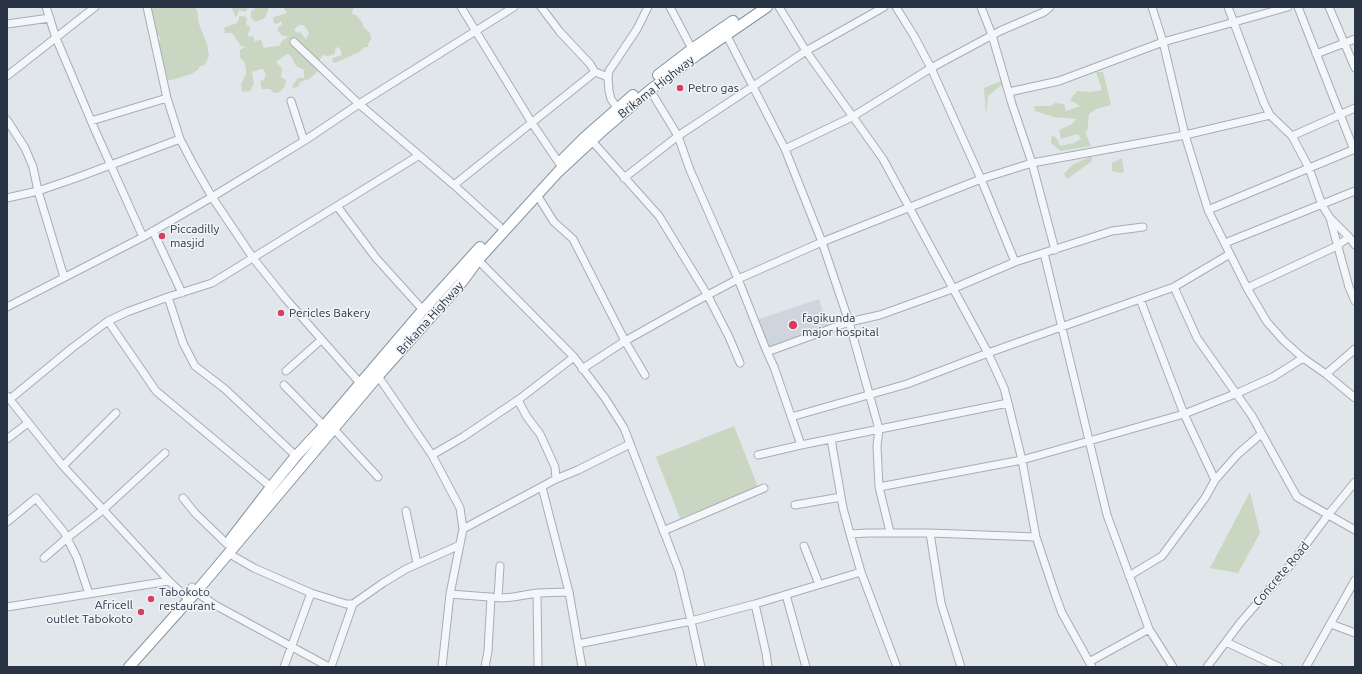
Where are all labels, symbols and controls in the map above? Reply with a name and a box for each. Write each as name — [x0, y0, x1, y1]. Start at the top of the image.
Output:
street label: Brikama Highway — [615, 53, 697, 121]
place label: Petro gas — [688, 81, 739, 95]
marker: Petro gas — [675, 83, 685, 93]
place label: Piccadilly masjid — [170, 222, 219, 250]
marker: Piccadilly masjid — [157, 231, 167, 241]
street label: Brikama Highway — [394, 279, 466, 357]
place label: Pericles Bakery — [289, 306, 370, 320]
marker: Pericles Bakery — [276, 308, 286, 318]
place label: fagikunda major hospital — [802, 311, 879, 339]
marker: fagikunda major hospital — [787, 319, 799, 331]
street label: Concrete Road — [1250, 539, 1312, 609]
place label: Tabokoto restaurant — [159, 585, 215, 613]
marker: Tabokoto restaurant — [146, 594, 156, 604]
place label: Africell outlet Tabokoto — [46, 598, 133, 626]
marker: Africell outlet Tabokoto — [136, 607, 146, 617]

